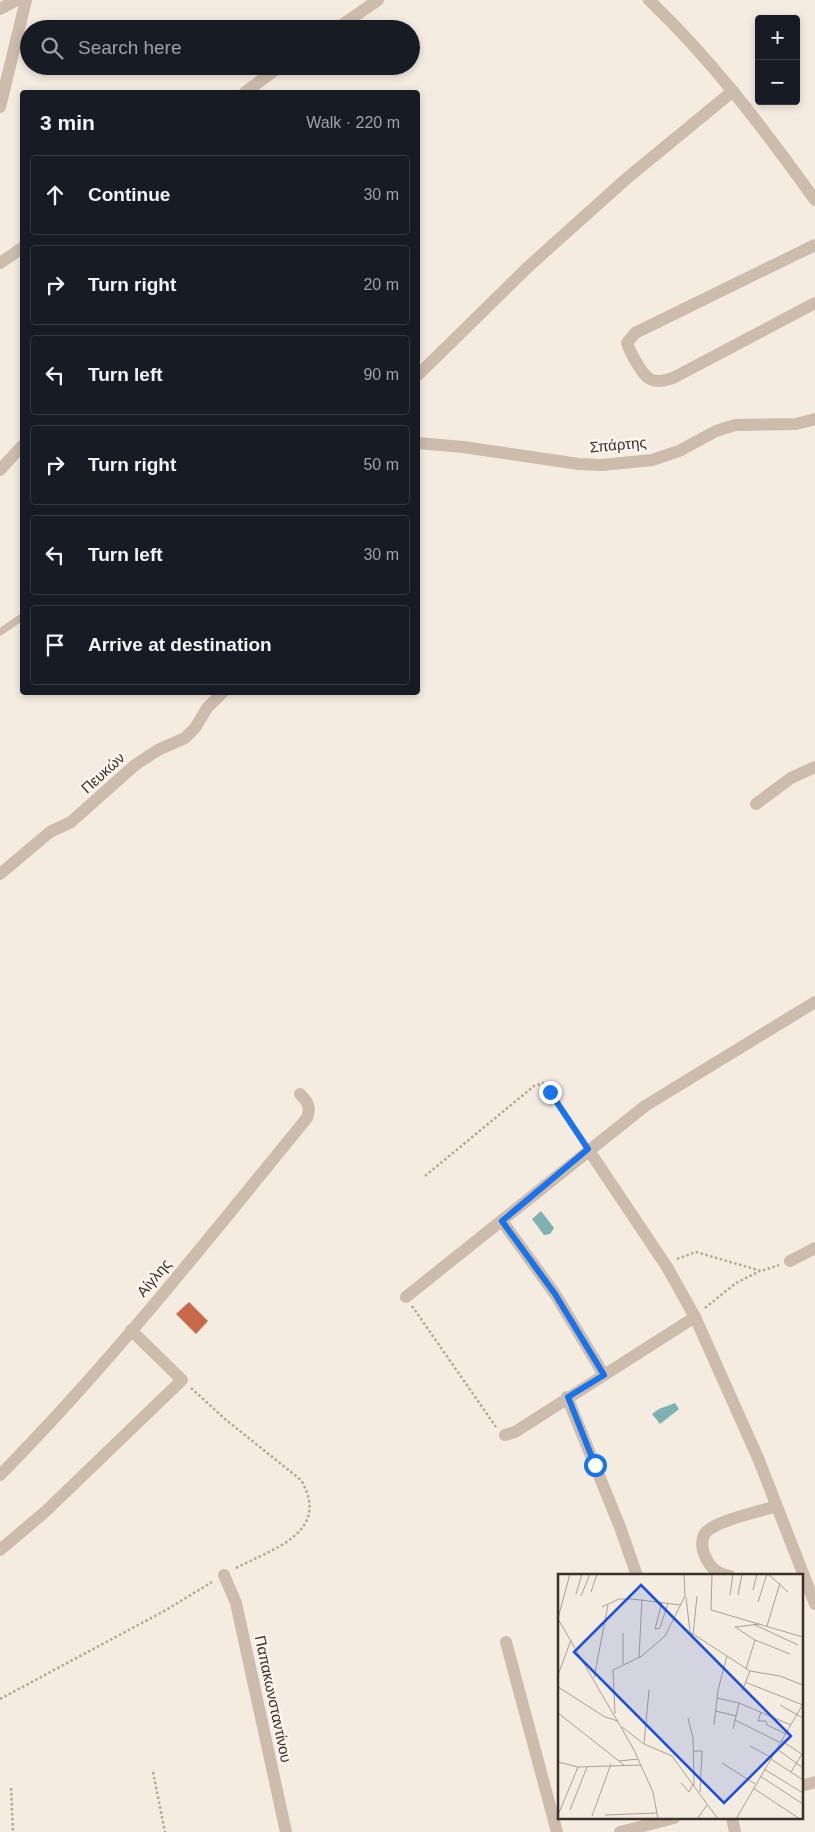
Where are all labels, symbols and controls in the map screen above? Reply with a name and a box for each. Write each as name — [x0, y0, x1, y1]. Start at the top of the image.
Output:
map controls — [755, 15, 800, 105]
button: + — [755, 15, 800, 60]
search box — [20, 20, 420, 75]
icon: search — [38, 34, 66, 62]
text: Search here — [78, 37, 182, 58]
button: − — [755, 60, 800, 105]
text: 3 min — [40, 111, 95, 134]
text: Walk · 220 m — [306, 114, 400, 131]
icon: ahead — [41, 181, 69, 209]
text: Continue — [88, 184, 170, 205]
text: 30 m — [363, 186, 399, 203]
icon: right — [41, 271, 69, 299]
text: Turn right — [88, 274, 176, 295]
text: 20 m — [363, 276, 399, 293]
icon: left — [41, 361, 69, 389]
text: Turn left — [88, 364, 163, 385]
text: 90 m — [363, 366, 399, 383]
street label: Σπάρτης — [589, 434, 647, 455]
icon: right — [41, 451, 69, 479]
text: Turn right — [88, 454, 176, 475]
text: 50 m — [363, 456, 399, 473]
icon: left — [41, 541, 69, 569]
text: Turn left — [88, 544, 163, 565]
text: 30 m — [363, 546, 399, 563]
icon: arrive — [41, 631, 69, 659]
text: Arrive at destination — [88, 634, 272, 655]
street label: Πευκών — [78, 749, 128, 796]
route end — [539, 1081, 562, 1104]
street label: Αίγλης — [133, 1255, 174, 1300]
route start — [584, 1454, 607, 1477]
inset map — [558, 1574, 802, 1820]
street label: Παπακωνσταντίνου — [252, 1634, 295, 1764]

